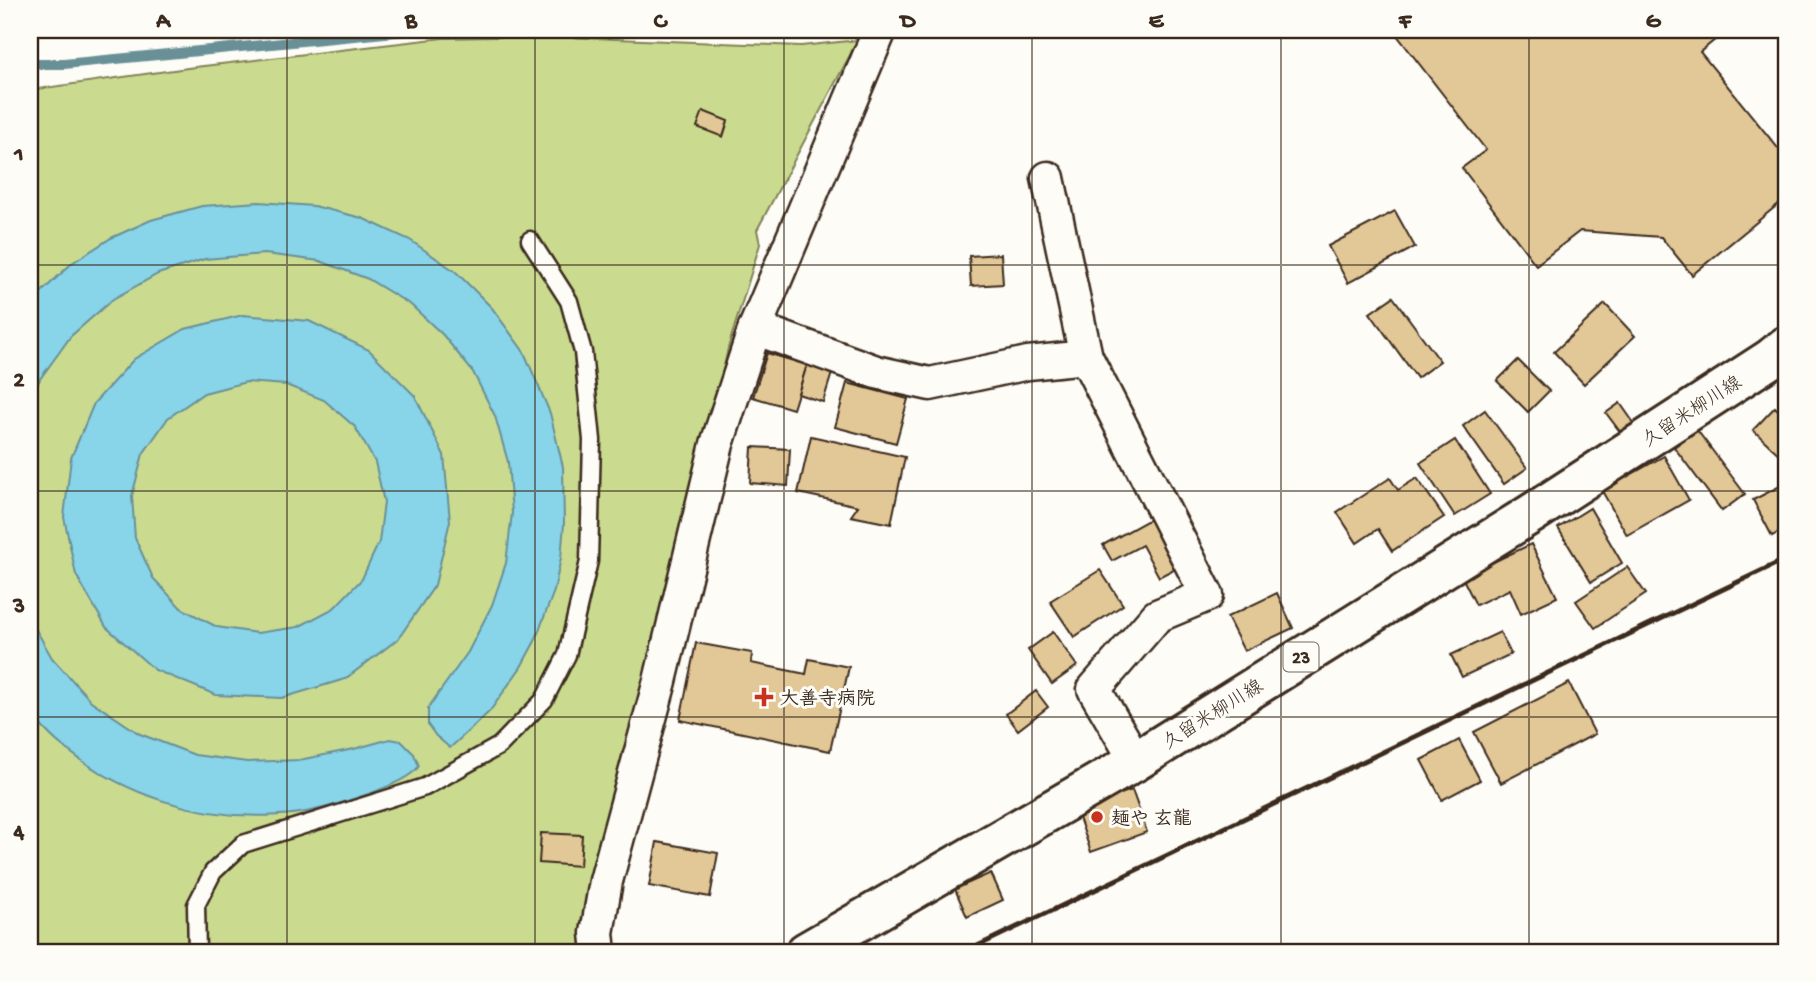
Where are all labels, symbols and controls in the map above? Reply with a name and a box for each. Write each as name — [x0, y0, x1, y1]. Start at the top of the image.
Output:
text: A — [155, 9, 171, 36]
text: B — [404, 9, 418, 36]
text: C — [654, 9, 669, 36]
text: D — [899, 9, 917, 36]
text: E — [1149, 9, 1165, 36]
text: F — [1398, 9, 1413, 36]
text: G — [1646, 9, 1662, 36]
text: 1 — [13, 142, 24, 169]
text: 2 — [13, 368, 25, 395]
street label: 久留米柳川線 — [1638, 371, 1747, 454]
text: 3 — [12, 594, 25, 621]
road number: 23 — [1284, 642, 1318, 672]
street label: 久留米柳川線 — [1159, 675, 1268, 756]
marker: 大善寺病院 — [754, 687, 774, 707]
place label: 大善寺病院 — [780, 688, 875, 712]
place label: 麺や 玄龍 — [1111, 808, 1192, 832]
marker: 麺や 玄龍 — [1089, 809, 1105, 825]
text: 4 — [13, 820, 25, 847]

